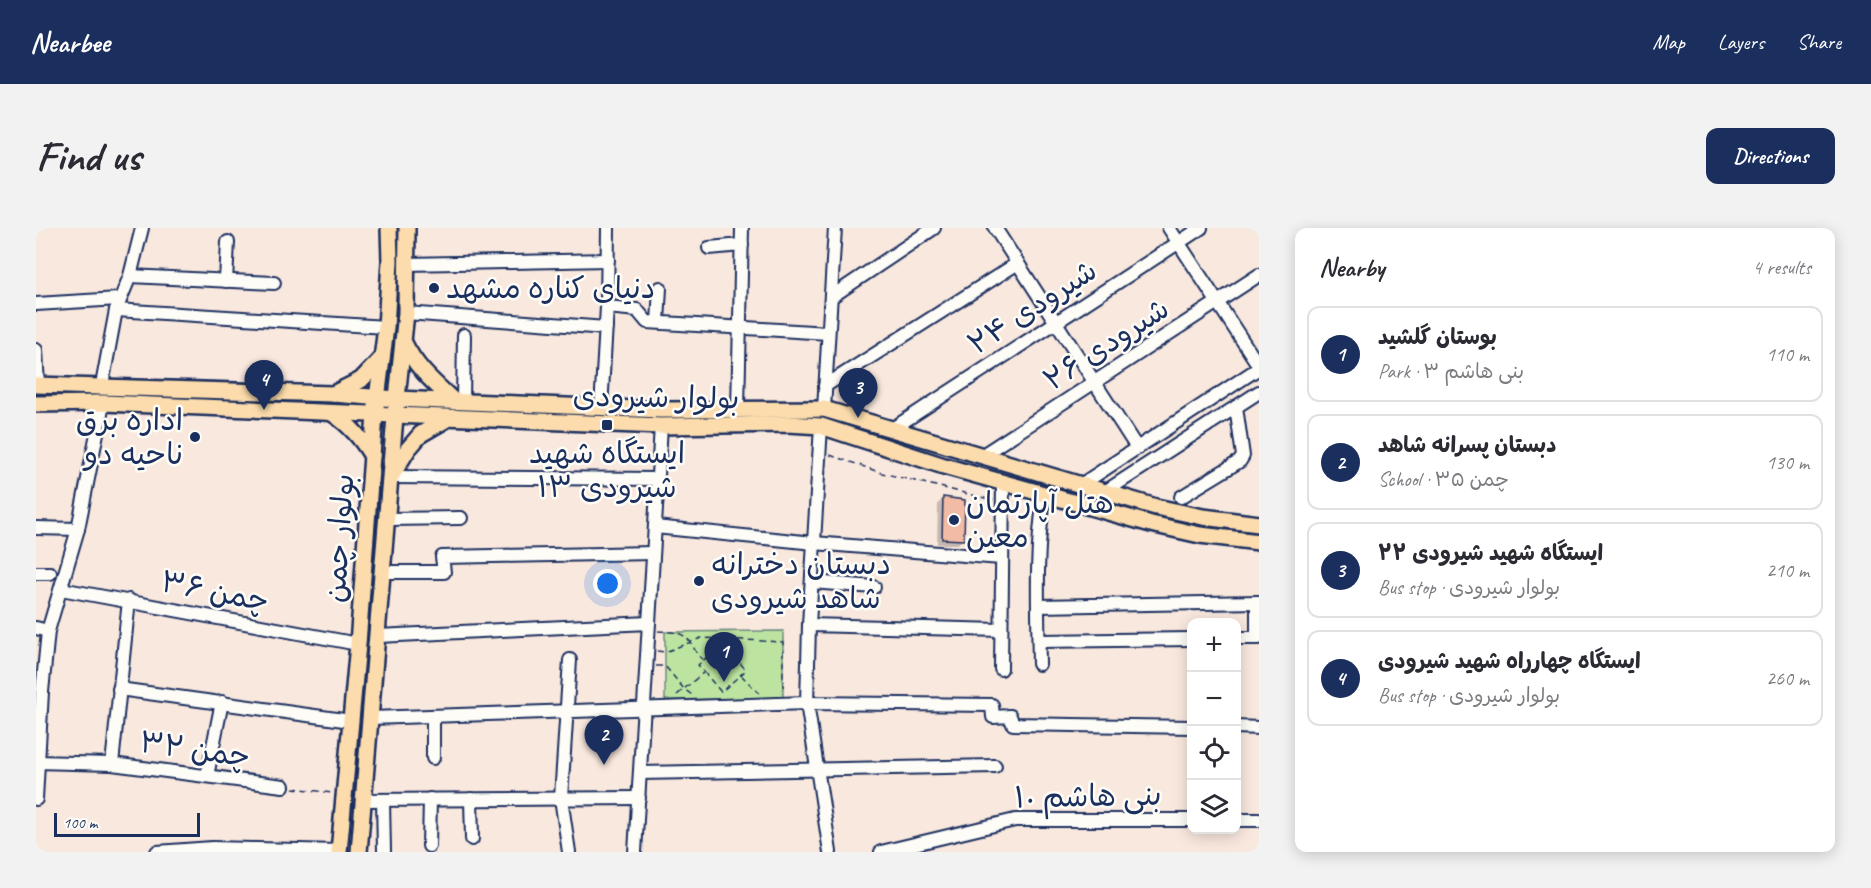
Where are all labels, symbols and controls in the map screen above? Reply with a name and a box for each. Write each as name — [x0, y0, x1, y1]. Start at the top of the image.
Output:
text: Nearbee — [30, 25, 110, 60]
text: Map — [1652, 29, 1685, 55]
text: Layers — [1718, 29, 1764, 55]
text: Share — [1797, 29, 1841, 55]
button: Directions — [1706, 128, 1835, 184]
text: Find us — [36, 130, 141, 183]
street label: شیرودی ۲۴ — [960, 251, 1104, 363]
text: Nearby — [1319, 251, 1384, 284]
text: 4 results — [1752, 255, 1811, 280]
place label: دنیای کناره مشهد — [446, 269, 655, 307]
marker: دنیای کناره مشهد — [427, 281, 441, 295]
street label: شیرودی ۲۶ — [1036, 289, 1176, 399]
text: بوستان گلشید — [1378, 323, 1497, 351]
text: 1 — [1336, 342, 1345, 367]
text: 110 m — [1766, 342, 1809, 367]
text: Park · بنی هاشم ۳ — [1378, 359, 1524, 384]
pin: 4 — [244, 360, 284, 410]
pin: 3 — [838, 368, 878, 418]
street label: بولوار شیرودی — [572, 377, 740, 418]
place label: اداره برق ناحیه دو — [76, 401, 183, 473]
marker: ایستگاه شهید شیرودی ۱۳ — [600, 418, 614, 432]
marker: اداره برق ناحیه دو — [188, 430, 202, 444]
text: دبستان پسرانه شاهد — [1378, 431, 1556, 459]
place label: ایستگاه شهید شیرودی ۱۳ — [529, 434, 685, 506]
text: 2 — [1336, 450, 1345, 475]
text: 130 m — [1766, 450, 1809, 475]
text: School · چمن ۳۵ — [1378, 467, 1509, 492]
street label: بولوار چمن — [316, 472, 363, 604]
place label: هتل آپارتمان معین — [966, 484, 1114, 556]
marker: هتل آپارتمان معین — [947, 513, 961, 527]
text: ایستگاه شهید شیرودی ۲۲ — [1378, 539, 1603, 567]
place label: دبستان دخترانه شاهد شیرودی — [711, 545, 891, 617]
text: 3 — [1336, 558, 1345, 583]
text: 210 m — [1766, 558, 1809, 583]
street label: چمن ۳۶ — [158, 562, 272, 620]
your location — [593, 569, 622, 598]
marker: دبستان دخترانه شاهد شیرودی — [692, 574, 706, 588]
text: Bus stop · بولوار شیرودی — [1378, 575, 1560, 600]
map controls — [1187, 618, 1241, 834]
button: + — [1187, 618, 1241, 672]
pin: 1 — [704, 632, 744, 682]
text: ایستگاه چهارراه شهید شیرودی — [1378, 647, 1641, 675]
text: 4 — [1336, 666, 1345, 691]
text: 260 m — [1766, 666, 1809, 691]
button: − — [1187, 672, 1241, 726]
text: Bus stop · بولوار شیرودی — [1378, 683, 1560, 708]
pin: 2 — [584, 716, 624, 765]
street label: چمن ۳۲ — [137, 722, 253, 776]
button: locate — [1187, 726, 1241, 780]
street label: بنی هاشم ۱۰ — [1014, 776, 1162, 819]
button: layers — [1187, 780, 1241, 834]
scale bar — [54, 810, 200, 838]
text: 100 m — [63, 813, 97, 833]

